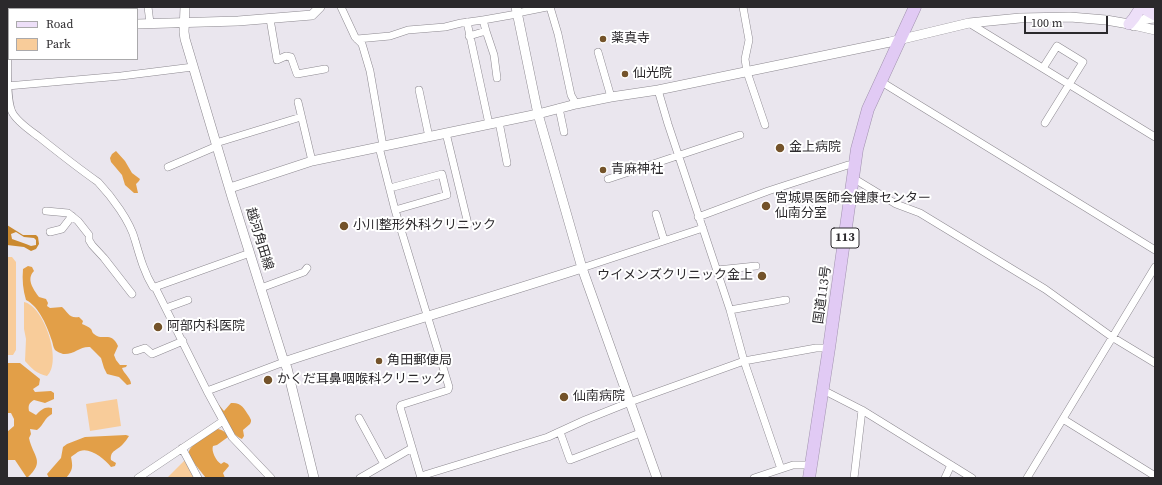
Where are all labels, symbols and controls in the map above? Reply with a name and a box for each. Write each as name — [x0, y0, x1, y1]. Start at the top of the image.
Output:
legend — [8, 8, 138, 60]
scale bar — [1026, 8, 1110, 34]
text: 100 m — [1031, 15, 1063, 31]
text: Road — [46, 16, 73, 32]
place label: 薬真寺 — [611, 31, 650, 47]
marker: 薬真寺 — [598, 34, 608, 44]
text: Park — [46, 36, 71, 52]
place label: 仙光院 — [633, 66, 672, 82]
marker: 仙光院 — [620, 69, 630, 79]
place label: 金上病院 — [789, 140, 841, 156]
marker: 金上病院 — [774, 142, 786, 154]
place label: 青麻神社 — [611, 162, 663, 178]
marker: 青麻神社 — [598, 165, 608, 175]
place label: 宮城県医師会健康センター 仙南分室 — [775, 191, 931, 222]
marker: 宮城県医師会健康センター 仙南分室 — [760, 200, 772, 212]
street label: 越河角田線 — [242, 206, 276, 272]
place label: 小川整形外科クリニック — [353, 218, 496, 234]
marker: 小川整形外科クリニック — [338, 220, 350, 232]
road number: 113 — [831, 228, 859, 248]
street label: 国道113号 — [811, 265, 835, 325]
place label: ウイメンズクリニック金上 — [597, 268, 753, 284]
marker: ウイメンズクリニック金上 — [756, 270, 768, 282]
place label: 阿部内科医院 — [167, 319, 245, 335]
marker: 阿部内科医院 — [152, 321, 164, 333]
place label: 角田郵便局 — [387, 353, 452, 369]
marker: 角田郵便局 — [374, 356, 384, 366]
place label: かくだ耳鼻咽喉科クリニック — [277, 372, 446, 388]
marker: かくだ耳鼻咽喉科クリニック — [262, 374, 274, 386]
place label: 仙南病院 — [573, 389, 625, 405]
marker: 仙南病院 — [558, 391, 570, 403]

